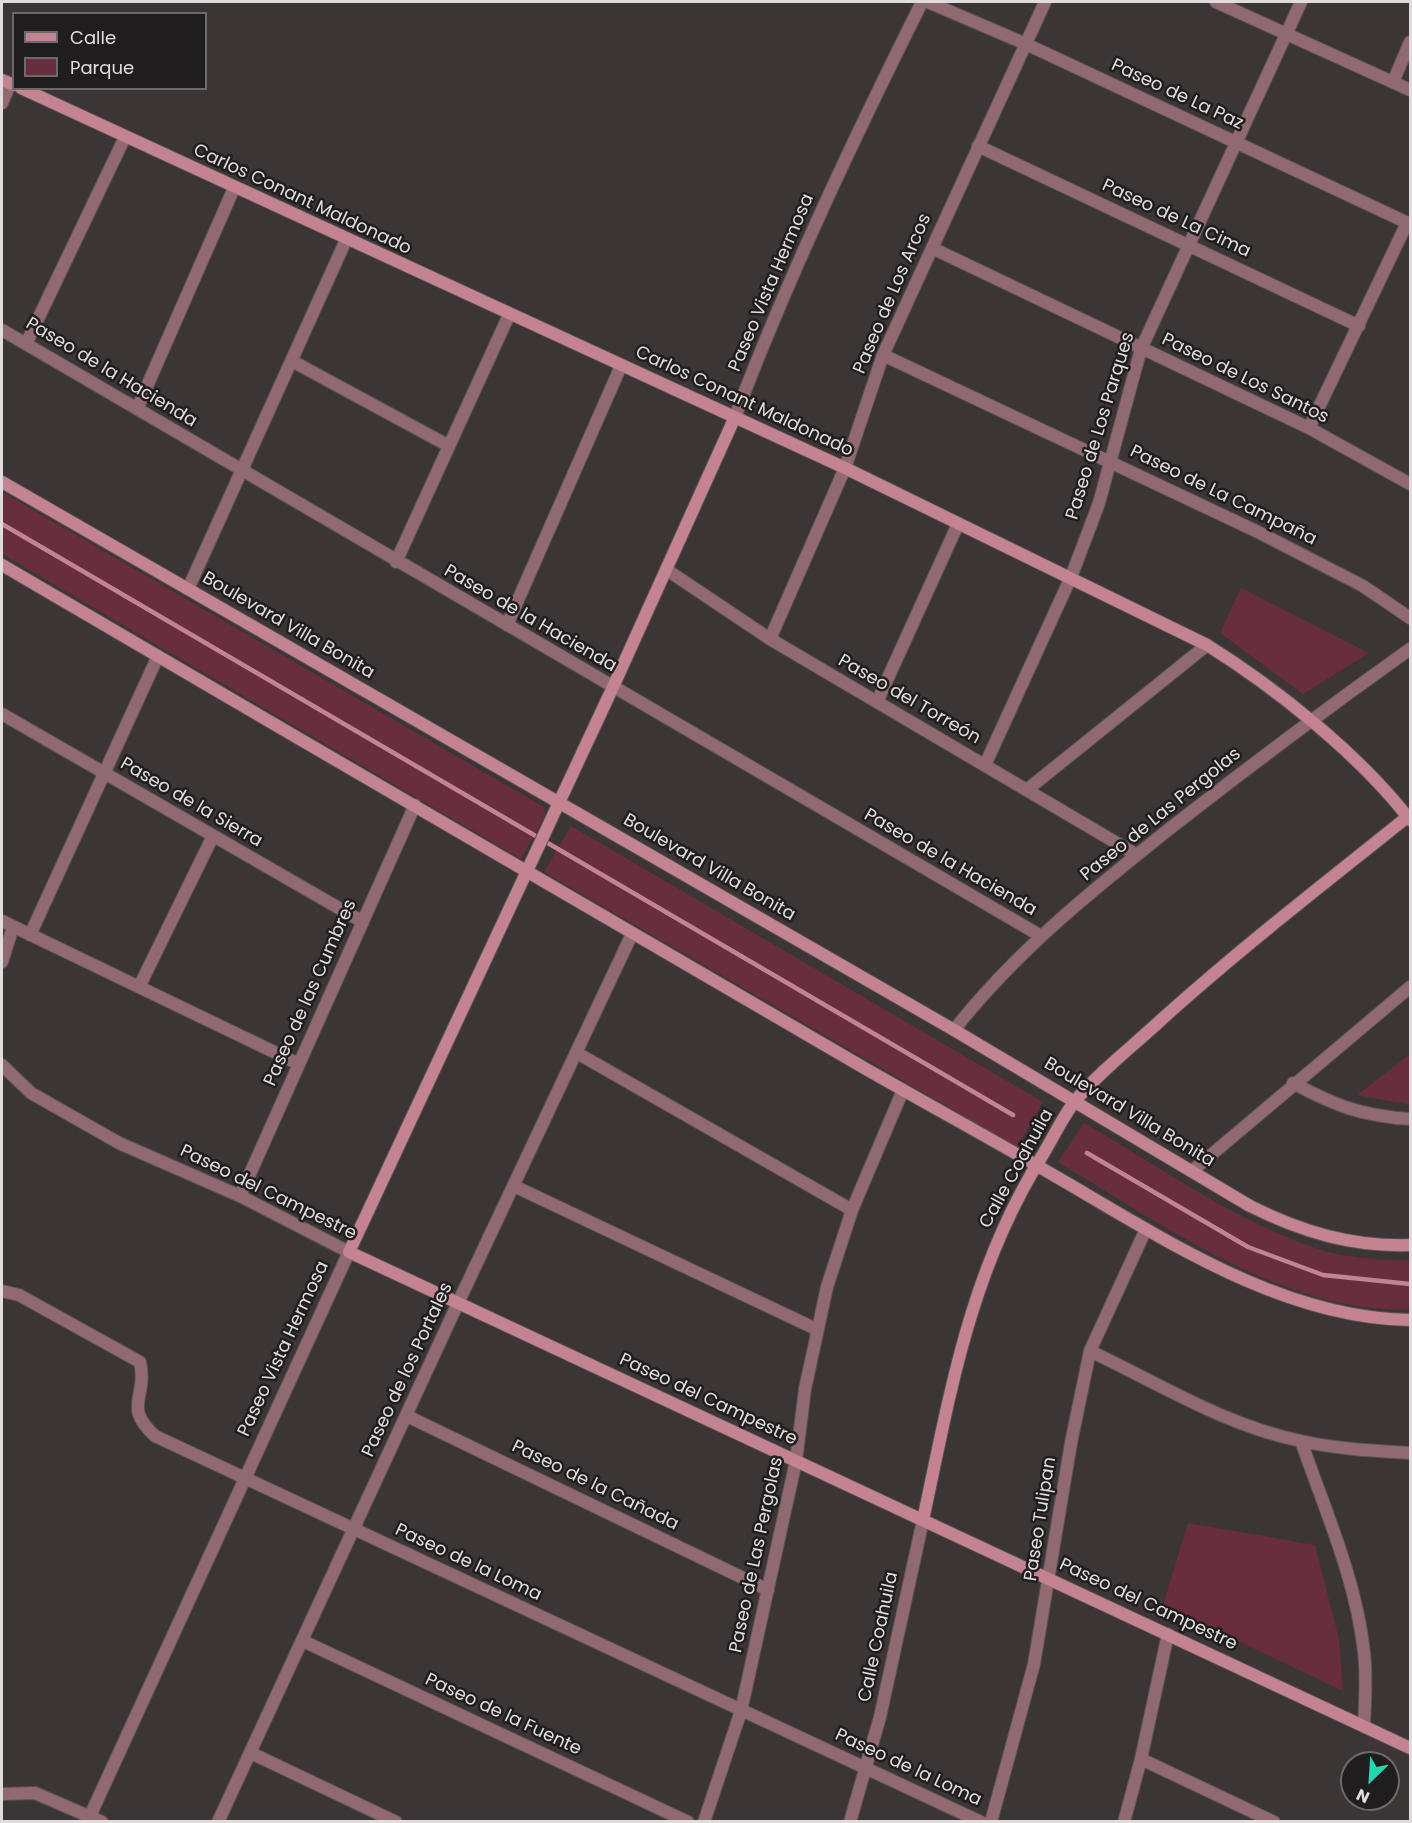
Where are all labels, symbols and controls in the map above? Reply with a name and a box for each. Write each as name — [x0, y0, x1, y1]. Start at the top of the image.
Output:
legend — [12, 12, 207, 90]
text: Calle — [70, 25, 116, 50]
text: Parque — [70, 55, 134, 80]
street label: Paseo de La Paz — [1108, 55, 1246, 135]
street label: Carlos Conant Maldonado — [190, 140, 414, 260]
street label: Paseo de La Cima — [1098, 175, 1254, 263]
street label: Paseo Vista Hermosa — [725, 191, 819, 375]
street label: Paseo de Los Arcos — [849, 211, 937, 377]
street label: Paseo de la Hacienda — [21, 313, 201, 433]
street label: Paseo de Los Santos — [1158, 329, 1332, 429]
street label: Paseo de Los Parques — [1062, 330, 1140, 522]
street label: Carlos Conant Maldonado — [632, 342, 856, 462]
street label: Paseo de La Campaña — [1126, 441, 1320, 551]
street label: Paseo de la Hacienda — [440, 561, 620, 677]
street label: Boulevard Villa Bonita — [198, 568, 378, 684]
street label: Paseo del Torreón — [834, 650, 984, 750]
street label: Paseo de Las Pergolas — [1077, 744, 1245, 886]
street label: Paseo de la Sierra — [116, 753, 266, 853]
street label: Paseo de la Hacienda — [860, 805, 1040, 921]
street label: Boulevard Villa Bonita — [619, 810, 799, 926]
street label: Paseo de las Cumbres — [260, 896, 362, 1090]
street label: Boulevard Villa Bonita — [1040, 1053, 1218, 1173]
street label: Calle Coahuila — [975, 1106, 1059, 1232]
street label: Paseo del Campestre — [176, 1141, 360, 1245]
street label: Paseo Vista Hermosa — [234, 1258, 334, 1440]
street label: Paseo de los Portales — [358, 1279, 458, 1461]
street label: Paseo del Campestre — [616, 1349, 800, 1451]
street label: Paseo de la Cañada — [508, 1436, 682, 1536]
street label: Paseo de Las Pergolas — [726, 1455, 788, 1655]
street label: Paseo Tulipan — [1021, 1455, 1061, 1583]
street label: Paseo de la Loma — [391, 1520, 545, 1606]
street label: Paseo del Campestre — [1056, 1554, 1240, 1656]
street label: Calle Coahuila — [855, 1570, 903, 1704]
street label: Paseo de la Fuente — [421, 1669, 585, 1761]
street label: Paseo de la Loma — [831, 1725, 985, 1811]
north arrow — [1340, 1751, 1400, 1811]
text: N — [1353, 1783, 1373, 1809]

